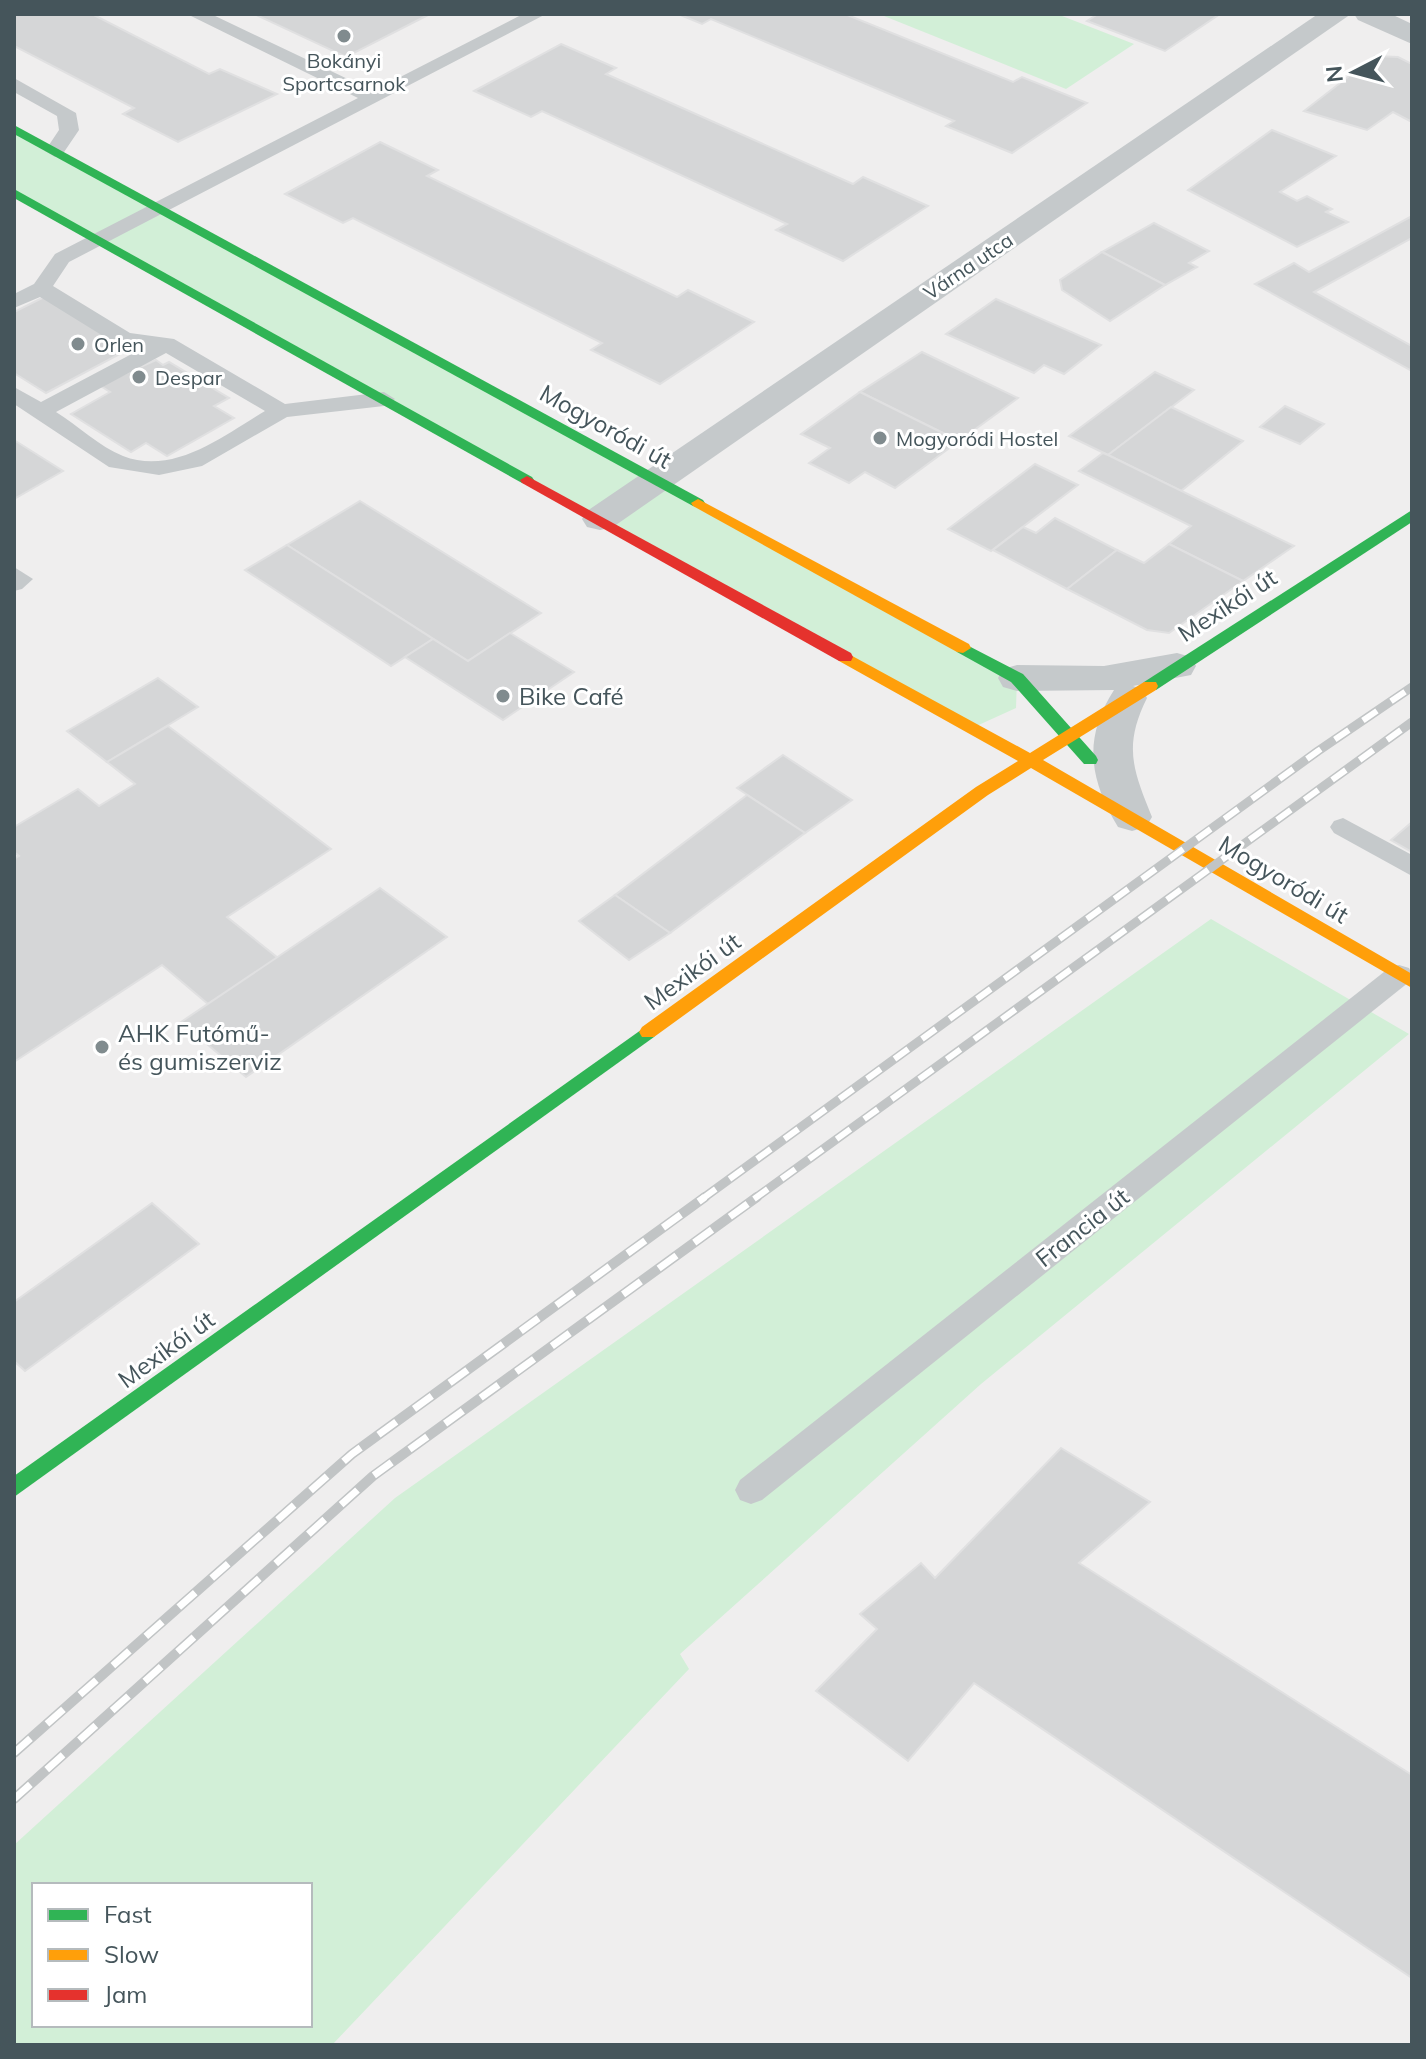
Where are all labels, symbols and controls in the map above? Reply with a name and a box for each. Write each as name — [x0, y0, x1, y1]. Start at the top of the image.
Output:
marker: Bokányi Sportcsarnok — [335, 27, 353, 45]
north arrow — [1314, 32, 1394, 112]
place label: Bokányi Sportcsarnok — [282, 48, 406, 96]
text: N — [1319, 64, 1349, 84]
street label: Várna utca — [919, 227, 1017, 305]
place label: Orlen — [94, 332, 144, 357]
marker: Orlen — [69, 335, 87, 353]
place label: Despar — [155, 365, 223, 390]
marker: Despar — [130, 368, 148, 386]
street label: Mogyoródi út — [535, 378, 677, 474]
place label: Mogyoródi Hostel — [896, 426, 1058, 451]
marker: Mogyoródi Hostel — [871, 429, 889, 447]
street label: Mexikói út — [1172, 562, 1282, 648]
place label: Bike Café — [519, 681, 624, 711]
marker: Bike Café — [494, 687, 512, 705]
street label: Mogyoródi út — [1214, 829, 1354, 929]
street label: Mexikói út — [638, 926, 746, 1016]
place label: AHK Futómű- és gumiszerviz — [118, 1018, 282, 1076]
marker: AHK Futómű- és gumiszerviz — [93, 1038, 111, 1056]
street label: Francia út — [1029, 1181, 1135, 1273]
street label: Mexikói út — [112, 1304, 220, 1394]
legend — [32, 1883, 312, 2027]
text: Fast — [104, 1899, 152, 1929]
text: Slow — [104, 1939, 159, 1969]
text: Jam — [104, 1979, 147, 2009]

